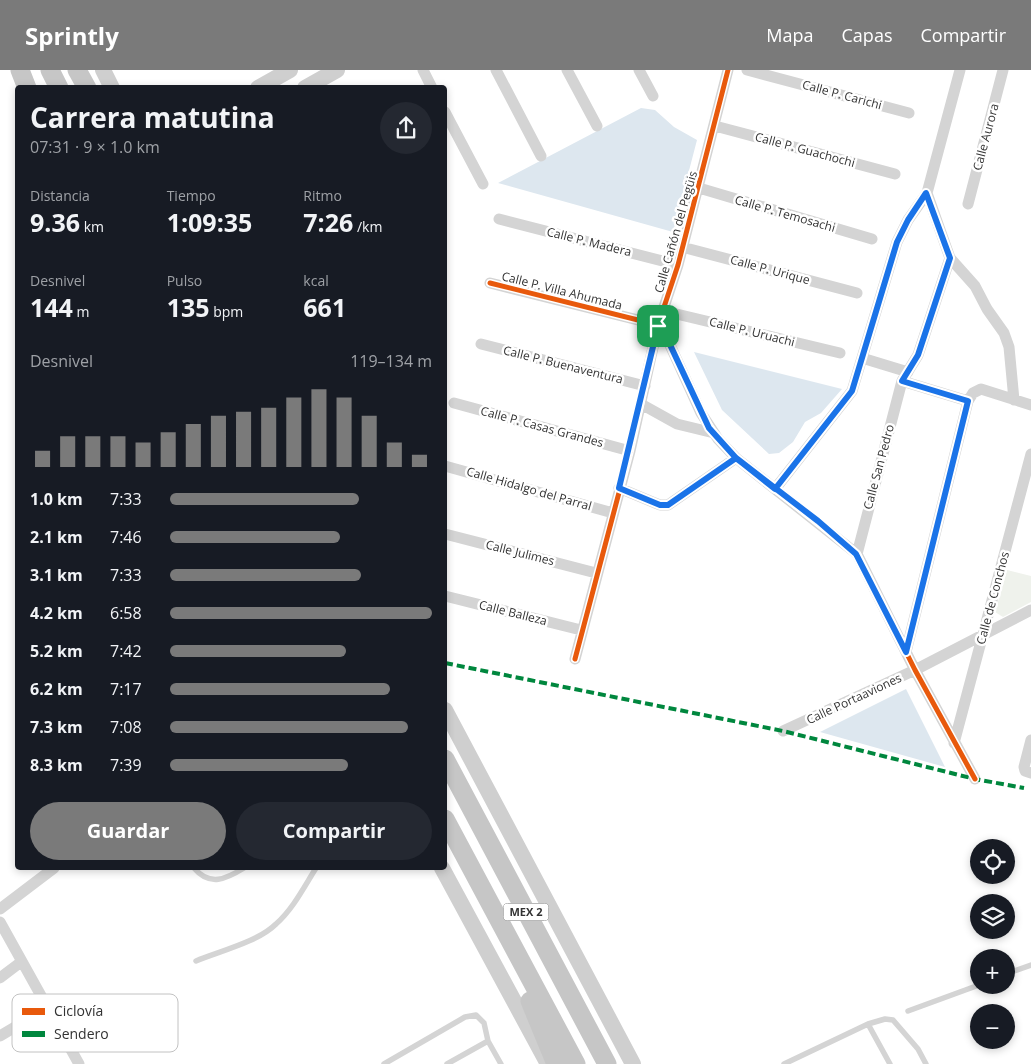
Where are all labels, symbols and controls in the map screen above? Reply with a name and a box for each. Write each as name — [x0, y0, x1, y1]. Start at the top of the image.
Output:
text: Sprintly — [25, 19, 119, 52]
text: Mapa — [766, 23, 814, 47]
text: Capas — [842, 23, 892, 47]
text: Compartir — [920, 23, 1006, 47]
street label: Calle P. Carichi — [800, 76, 884, 113]
text: Carrera matutina — [30, 98, 275, 136]
street label: Calle Aurora — [968, 101, 1003, 172]
button: share — [380, 102, 432, 154]
street label: Calle P. Guachochi — [753, 128, 857, 171]
text: 07:31 · 9 × 1.0 km — [30, 136, 160, 158]
street label: Calle Cañón del Pegüis — [650, 169, 701, 295]
text: Distancia — [30, 186, 90, 205]
text: Tiempo — [167, 186, 216, 205]
text: Ritmo — [303, 186, 342, 205]
street label: Calle P. Temosachi — [733, 191, 837, 236]
text: 9.36 — [30, 205, 80, 239]
text: 1:09:35 — [167, 205, 252, 239]
text: 7:26 — [303, 205, 353, 239]
text: km — [80, 217, 104, 236]
text: /km — [353, 217, 382, 236]
street label: Calle P. Madera — [545, 223, 633, 260]
street label: Calle P. Urique — [728, 251, 812, 288]
street label: Calle P. Villa Ahumada — [500, 267, 624, 314]
text: Desnivel — [30, 271, 85, 290]
text: Pulso — [167, 271, 202, 290]
text: kcal — [303, 271, 329, 290]
text: 144 — [30, 290, 73, 324]
text: 135 — [167, 290, 210, 324]
text: 661 — [303, 290, 346, 324]
text: m — [73, 302, 90, 321]
text: bpm — [210, 302, 243, 321]
pin — [637, 305, 679, 347]
icon: arrive — [644, 312, 672, 340]
street label: Calle P. Uruachi — [708, 313, 797, 350]
street label: Calle P. Buenaventura — [501, 341, 625, 388]
text: Desnivel — [30, 350, 93, 372]
text: 119–134 m — [350, 350, 432, 372]
street label: Calle P. Casas Grandes — [479, 402, 606, 451]
street label: Calle San Pedro — [859, 423, 898, 511]
street label: Calle Hidalgo del Parral — [465, 462, 594, 515]
text: 1.0 km — [30, 488, 83, 510]
text: 7:33 — [110, 488, 142, 510]
text: 2.1 km — [30, 526, 83, 548]
text: 7:46 — [110, 526, 142, 548]
street label: Calle Julimes — [484, 536, 557, 569]
street label: Calle de Conchos — [972, 549, 1013, 646]
text: 3.1 km — [30, 564, 83, 586]
text: 7:33 — [110, 564, 142, 586]
street label: Calle Balleza — [477, 596, 549, 629]
text: 4.2 km — [30, 602, 83, 624]
text: 6:58 — [110, 602, 142, 624]
text: 5.2 km — [30, 640, 83, 662]
text: 7:42 — [110, 640, 142, 662]
street label: Calle Portaaviones — [803, 669, 904, 728]
text: 6.2 km — [30, 678, 83, 700]
text: 7:17 — [110, 678, 142, 700]
text: 7.3 km — [30, 716, 83, 738]
text: 7:08 — [110, 716, 142, 738]
text: 8.3 km — [30, 754, 83, 776]
text: 7:39 — [110, 754, 142, 776]
button: Guardar — [30, 802, 226, 860]
button: Compartir — [236, 802, 432, 860]
map controls — [970, 839, 1015, 1049]
button: locate — [970, 839, 1015, 884]
button: layers — [970, 894, 1015, 939]
road number: MEX 2 — [504, 904, 548, 920]
button: + — [970, 949, 1015, 994]
legend — [12, 994, 178, 1052]
text: Ciclovía — [54, 1001, 103, 1020]
button: − — [970, 1004, 1015, 1049]
text: Sendero — [54, 1024, 109, 1043]

